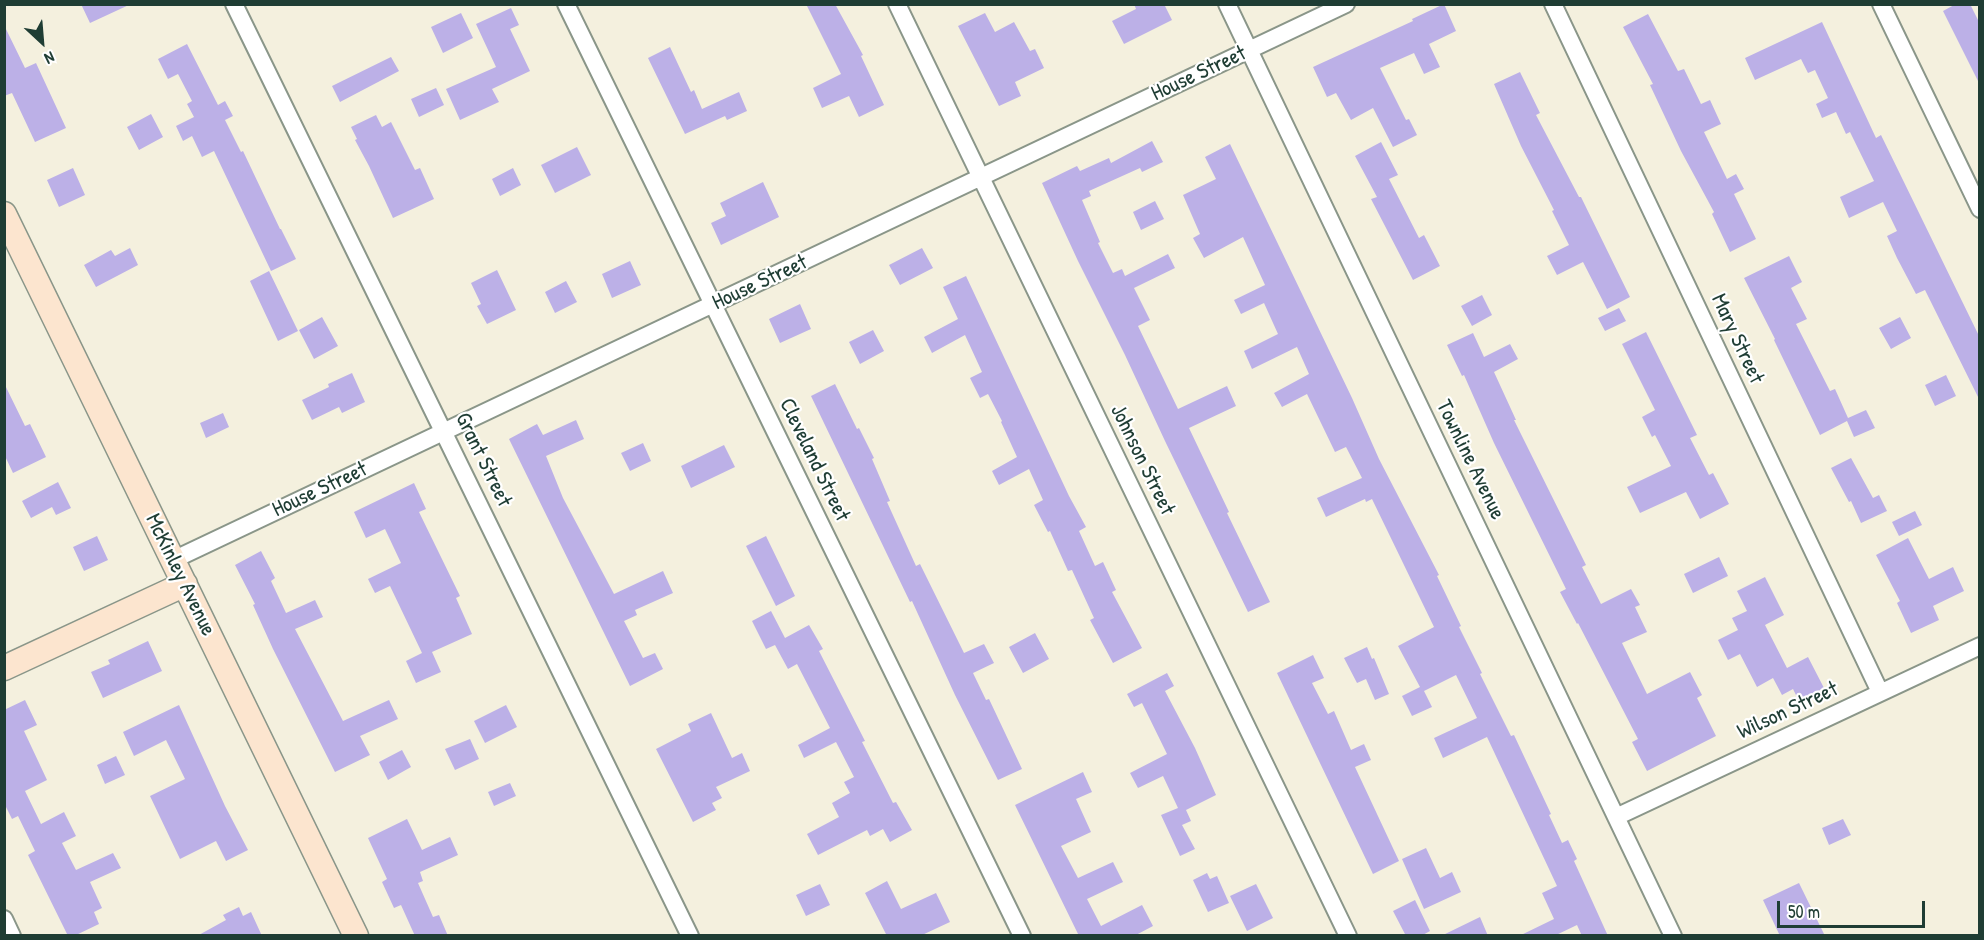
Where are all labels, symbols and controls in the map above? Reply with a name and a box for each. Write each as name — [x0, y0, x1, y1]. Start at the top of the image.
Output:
north arrow — [12, 12, 72, 72]
street label: House Street — [1147, 41, 1251, 107]
text: N — [41, 46, 59, 70]
street label: House Street — [708, 250, 812, 316]
street label: Mary Street — [1705, 290, 1769, 388]
street label: Cleveland Street — [773, 394, 855, 526]
street label: Townline Avenue — [1430, 396, 1510, 524]
street label: Johnson Street — [1104, 400, 1180, 520]
street label: Grant Street — [449, 409, 517, 511]
street label: House Street — [268, 457, 372, 523]
street label: McKinley Avenue — [139, 510, 221, 640]
street label: Wilson Street — [1734, 676, 1842, 746]
scale bar — [1780, 889, 1928, 927]
text: 50 m — [1788, 899, 1820, 924]

